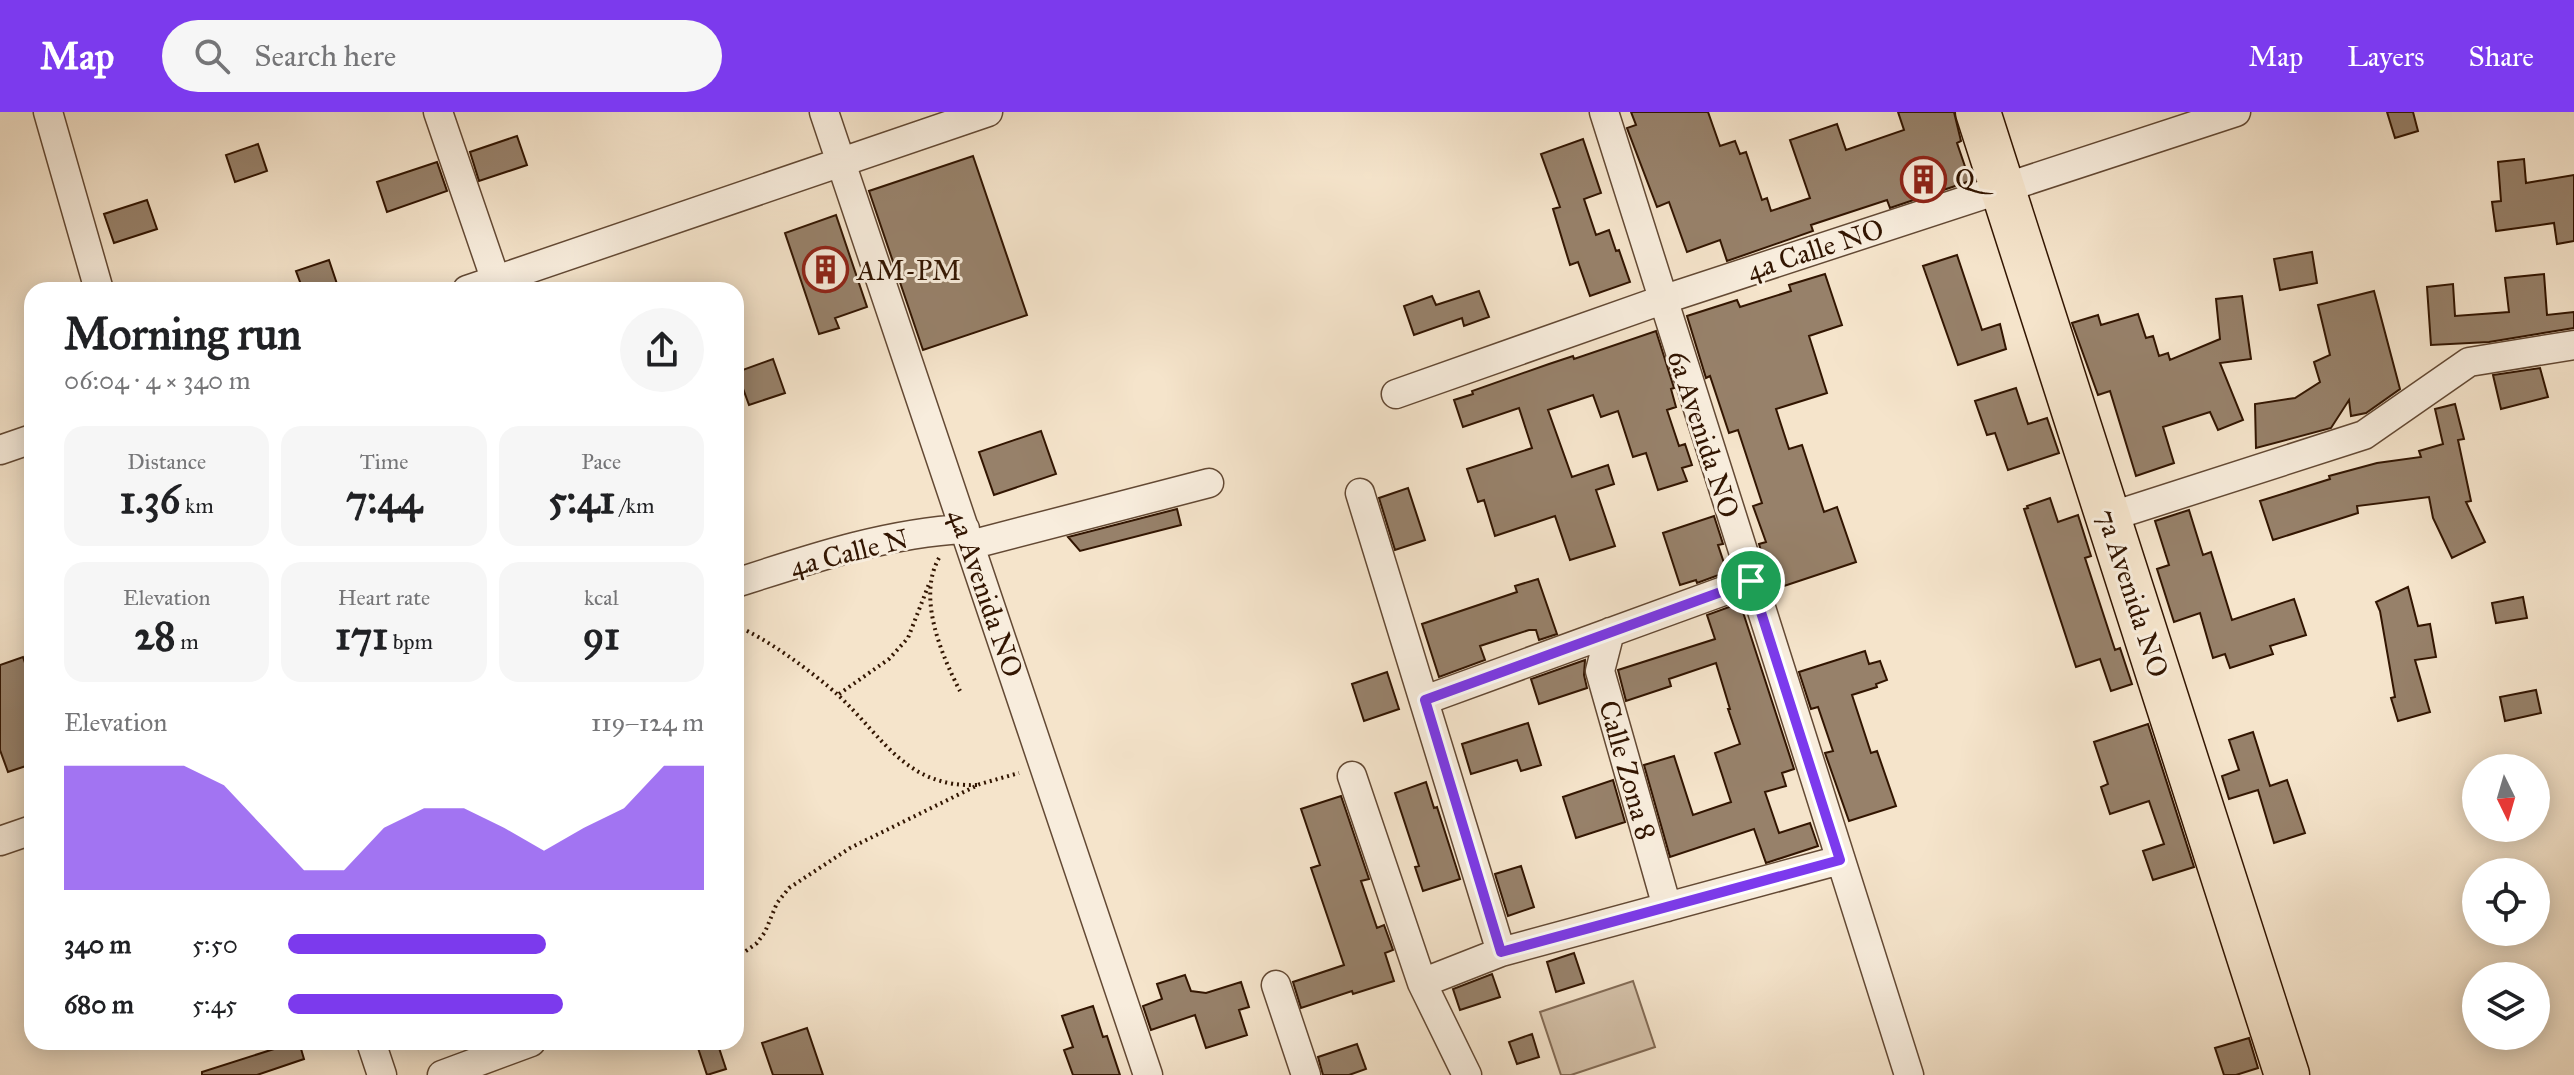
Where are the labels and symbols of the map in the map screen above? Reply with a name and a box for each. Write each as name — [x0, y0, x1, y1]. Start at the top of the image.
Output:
building icon: Q — [1900, 155, 1948, 203]
place label: Q — [1955, 162, 1994, 197]
street label: 4a Calle NO — [1742, 211, 1888, 288]
building icon: AM-PM — [802, 246, 850, 294]
place label: AM-PM — [856, 253, 961, 288]
street label: 6a Avenida NO — [1660, 346, 1747, 522]
street label: 4a Avenida NO — [940, 505, 1031, 682]
street label: 7a Avenida NO — [2089, 505, 2176, 682]
street label: 4a Calle N — [786, 521, 912, 584]
pin — [1717, 547, 1785, 615]
street label: Calle Zona 8 — [1591, 696, 1664, 844]
north arrow — [2462, 754, 2550, 842]

